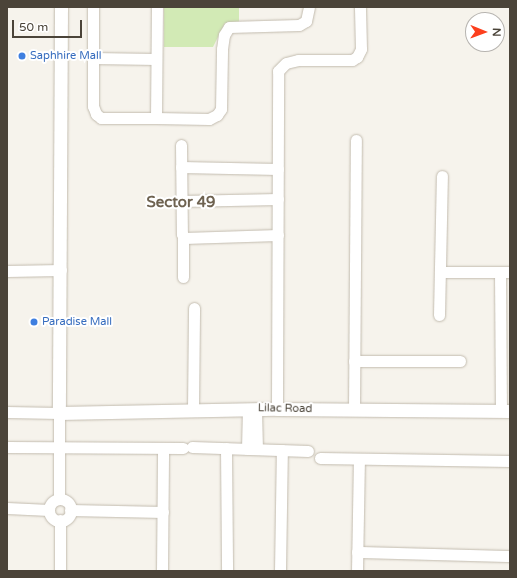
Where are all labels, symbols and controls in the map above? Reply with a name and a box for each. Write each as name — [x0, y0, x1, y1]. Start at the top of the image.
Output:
scale bar — [14, 12, 84, 38]
north arrow — [465, 12, 505, 52]
text: 50 m — [19, 20, 48, 34]
text: N — [490, 28, 503, 37]
place label: Saphhire Mall — [30, 49, 101, 63]
marker: Saphhire Mall — [17, 51, 27, 61]
district label: Sector 49 — [147, 194, 215, 212]
place label: Paradise Mall — [42, 315, 112, 329]
marker: Paradise Mall — [29, 317, 39, 327]
street label: Lilac Road — [258, 402, 312, 416]

